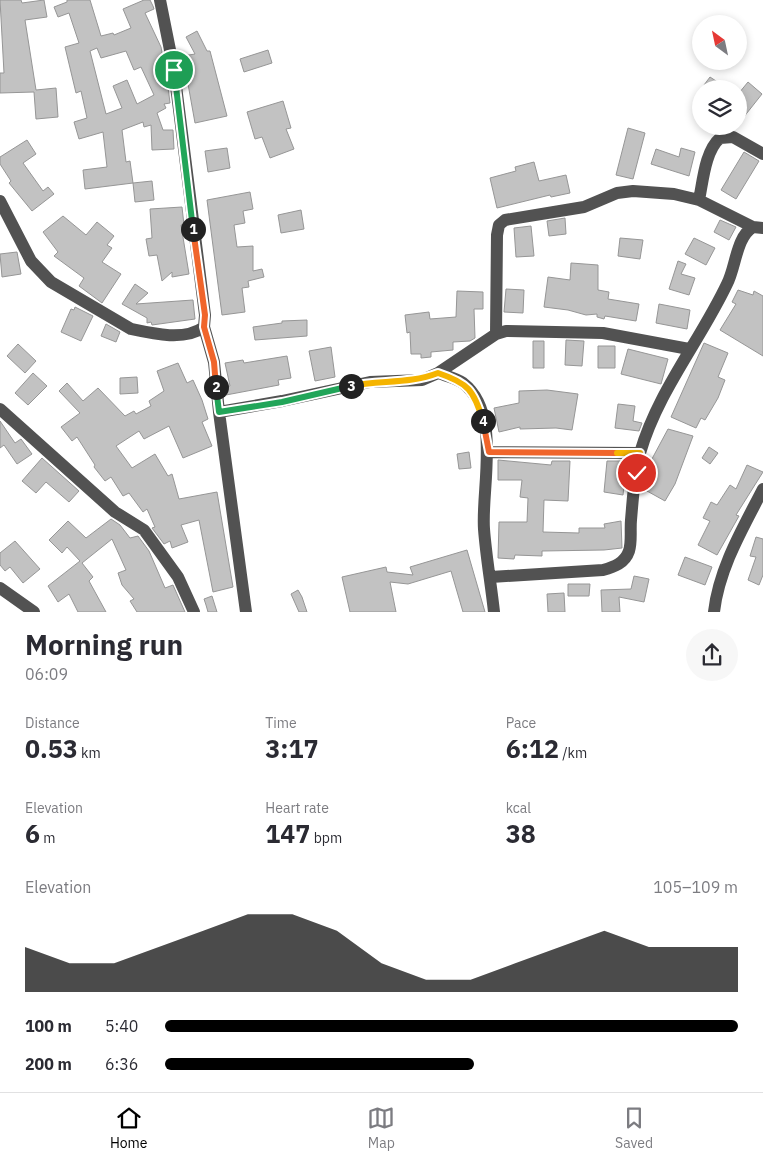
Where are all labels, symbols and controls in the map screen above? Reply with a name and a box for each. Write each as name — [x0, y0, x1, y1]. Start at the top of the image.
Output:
north arrow — [692, 15, 748, 70]
map controls — [692, 15, 747, 135]
pin — [153, 49, 195, 91]
icon: arrive — [160, 56, 188, 84]
button: layers — [692, 80, 747, 135]
pin: 1 — [180, 216, 206, 242]
text: 1 — [189, 220, 198, 238]
pin: 2 — [204, 374, 228, 400]
pin: 3 — [338, 374, 364, 398]
text: 3 — [347, 377, 356, 395]
text: 2 — [212, 378, 221, 396]
pin: 4 — [470, 408, 496, 434]
text: 4 — [479, 412, 488, 430]
pin — [616, 452, 658, 494]
icon: check — [623, 459, 651, 487]
text: Morning run — [25, 626, 183, 663]
button: share — [686, 629, 738, 681]
text: 06:09 — [25, 664, 68, 684]
text: Distance — [25, 714, 80, 732]
text: Time — [265, 714, 297, 732]
text: Pace — [506, 714, 536, 732]
text: 0.53 — [25, 732, 78, 765]
text: 3:17 — [265, 732, 319, 765]
text: 6:12 — [506, 732, 559, 765]
text: km — [78, 744, 101, 762]
text: /km — [559, 744, 587, 762]
text: Elevation — [25, 799, 83, 817]
text: Heart rate — [265, 799, 329, 817]
text: kcal — [506, 799, 531, 817]
text: 6 — [25, 817, 40, 850]
text: 147 — [265, 817, 310, 850]
text: 38 — [506, 817, 536, 850]
text: m — [40, 829, 56, 847]
text: bpm — [310, 829, 342, 847]
text: Elevation — [25, 877, 91, 897]
text: 105–109 m — [653, 877, 738, 897]
text: 100 m — [25, 1016, 72, 1036]
text: 5:40 — [105, 1016, 138, 1036]
text: 200 m — [25, 1054, 72, 1074]
text: 6:36 — [105, 1054, 138, 1074]
tab: Home — [110, 1104, 148, 1152]
tab: Map — [367, 1104, 395, 1152]
tab: Saved — [615, 1104, 653, 1152]

